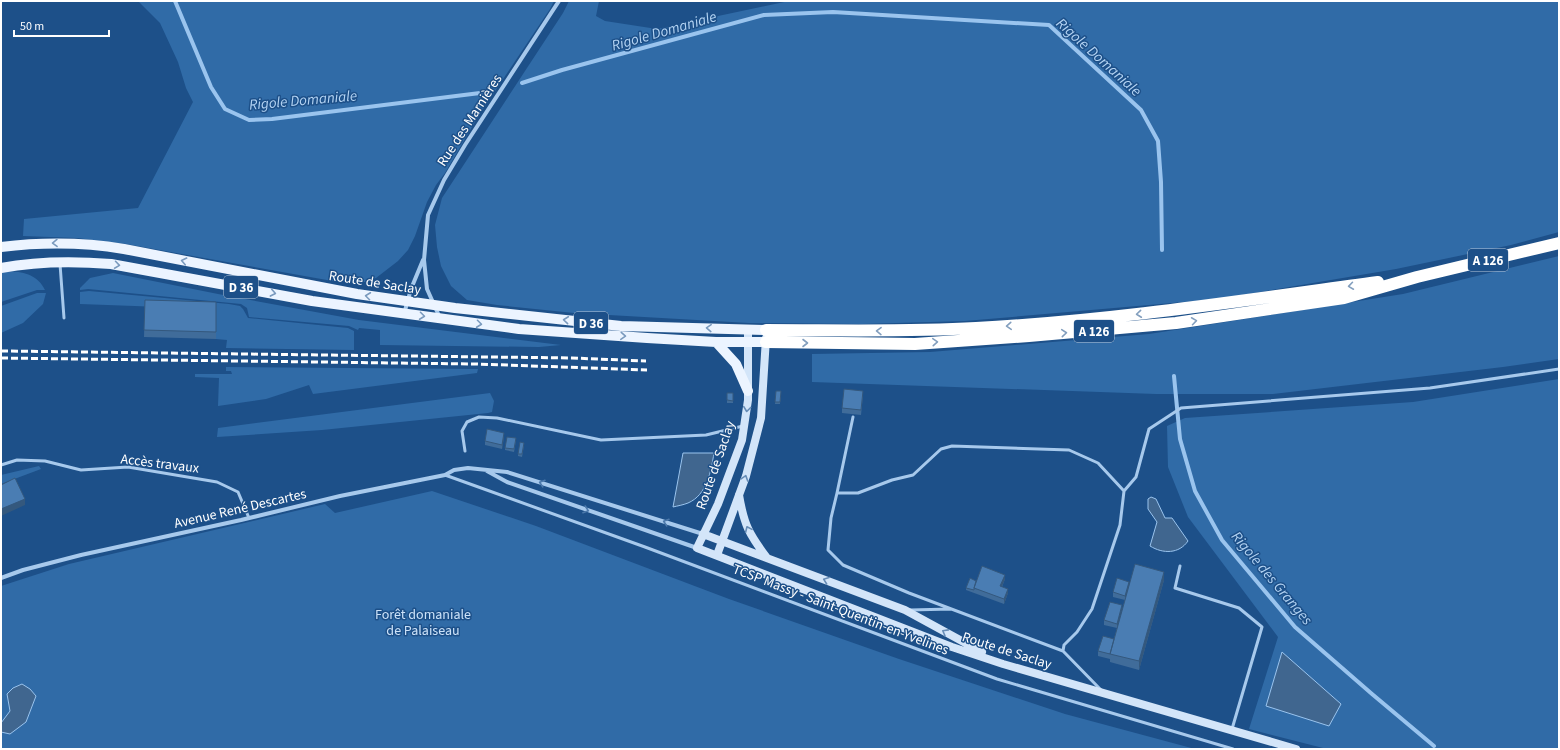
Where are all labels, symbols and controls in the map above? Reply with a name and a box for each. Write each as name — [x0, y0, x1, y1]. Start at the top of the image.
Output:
water label: Rigole Domaniale — [609, 6, 719, 57]
scale bar — [14, 12, 109, 38]
water label: Rigole Domaniale — [1051, 13, 1146, 101]
text: 50 m — [20, 18, 44, 35]
street label: Rue des Marnières — [432, 70, 507, 171]
water label: Rigole Domaniale — [248, 85, 358, 116]
one-way arrow — [52, 239, 58, 247]
road number: A 126 — [1468, 249, 1508, 271]
one-way arrow — [181, 257, 187, 265]
one-way arrow — [114, 260, 120, 269]
street label: Route de Saclay — [327, 266, 423, 300]
road number: D 36 — [224, 276, 258, 298]
one-way arrow — [1348, 281, 1354, 290]
one-way arrow — [270, 289, 276, 297]
one-way arrow — [365, 292, 371, 301]
one-way arrow — [1136, 309, 1142, 318]
one-way arrow — [419, 311, 425, 320]
road number: D 36 — [574, 312, 608, 334]
one-way arrow — [563, 316, 569, 325]
one-way arrow — [1191, 317, 1197, 326]
one-way arrow — [476, 319, 482, 328]
road number: A 126 — [1074, 320, 1114, 342]
one-way arrow — [1006, 322, 1012, 331]
one-way arrow — [706, 324, 712, 332]
one-way arrow — [876, 327, 882, 335]
one-way arrow — [1061, 329, 1067, 338]
one-way arrow — [620, 332, 626, 341]
one-way arrow — [932, 338, 938, 347]
one-way arrow — [802, 339, 808, 347]
one-way arrow — [743, 406, 752, 412]
street label: Route de Saclay — [691, 418, 741, 513]
street label: Accès travaux — [120, 449, 201, 479]
one-way arrow — [740, 474, 749, 481]
one-way arrow — [539, 479, 546, 488]
street label: Avenue René Descartes — [172, 484, 308, 534]
one-way arrow — [582, 505, 589, 513]
one-way arrow — [663, 519, 670, 527]
one-way arrow — [745, 526, 753, 533]
water label: Rigole des Granges — [1226, 527, 1317, 630]
street label: TCSP Massy - Saint-Quentin-en-Yvelines — [730, 559, 952, 661]
one-way arrow — [822, 577, 829, 585]
park label: Forêt domaniale de Palaiseau — [375, 605, 471, 641]
street label: Route de Saclay — [959, 627, 1054, 675]
one-way arrow — [941, 630, 949, 637]

